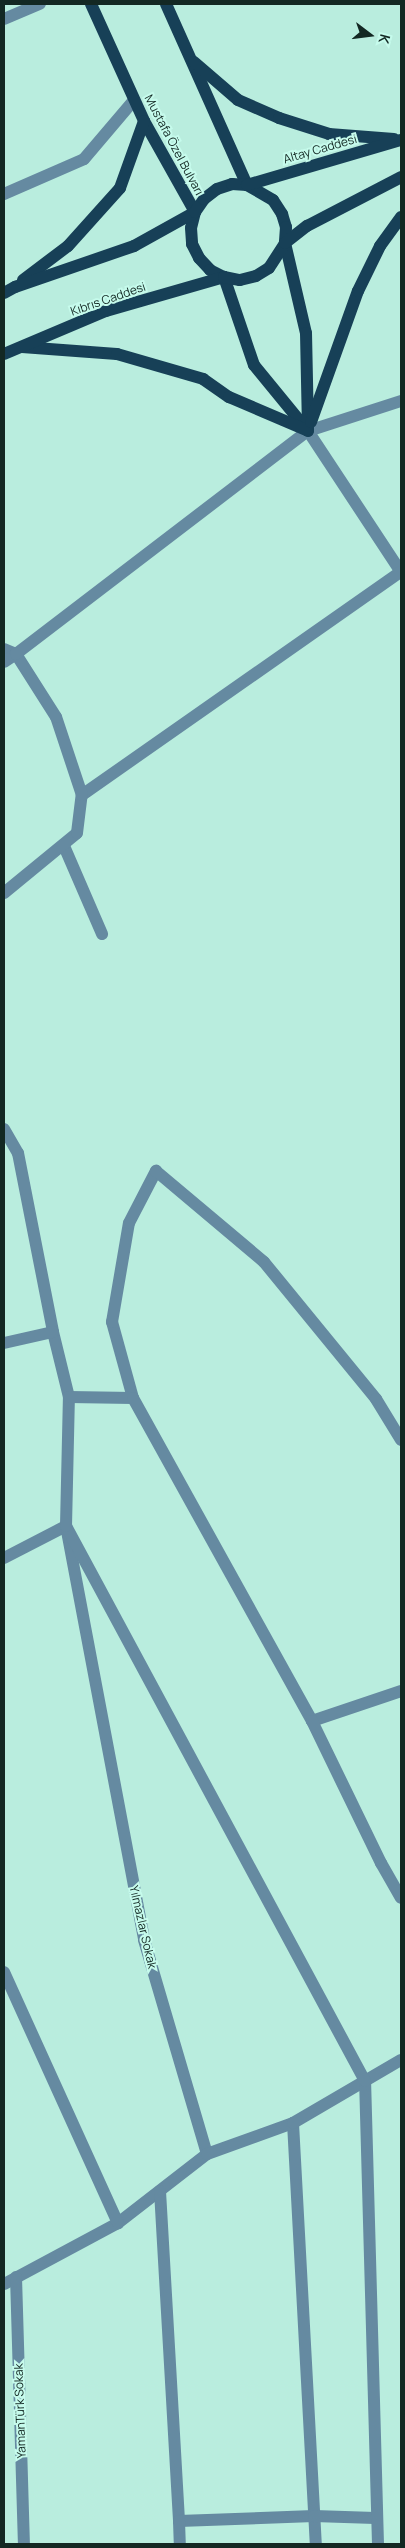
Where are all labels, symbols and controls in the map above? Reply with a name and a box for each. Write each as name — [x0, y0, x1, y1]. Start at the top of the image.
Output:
north arrow — [345, 10, 395, 60]
text: K — [375, 32, 395, 46]
street label: Mustafa Özel Bulvarı — [141, 92, 207, 198]
street label: Altay Caddesi — [282, 132, 358, 166]
street label: Kıbrıs Caddesi — [69, 279, 147, 319]
street label: Yılmazlar Sokak — [126, 1884, 160, 1970]
street label: YamanTürk Sokak — [11, 2363, 29, 2459]

